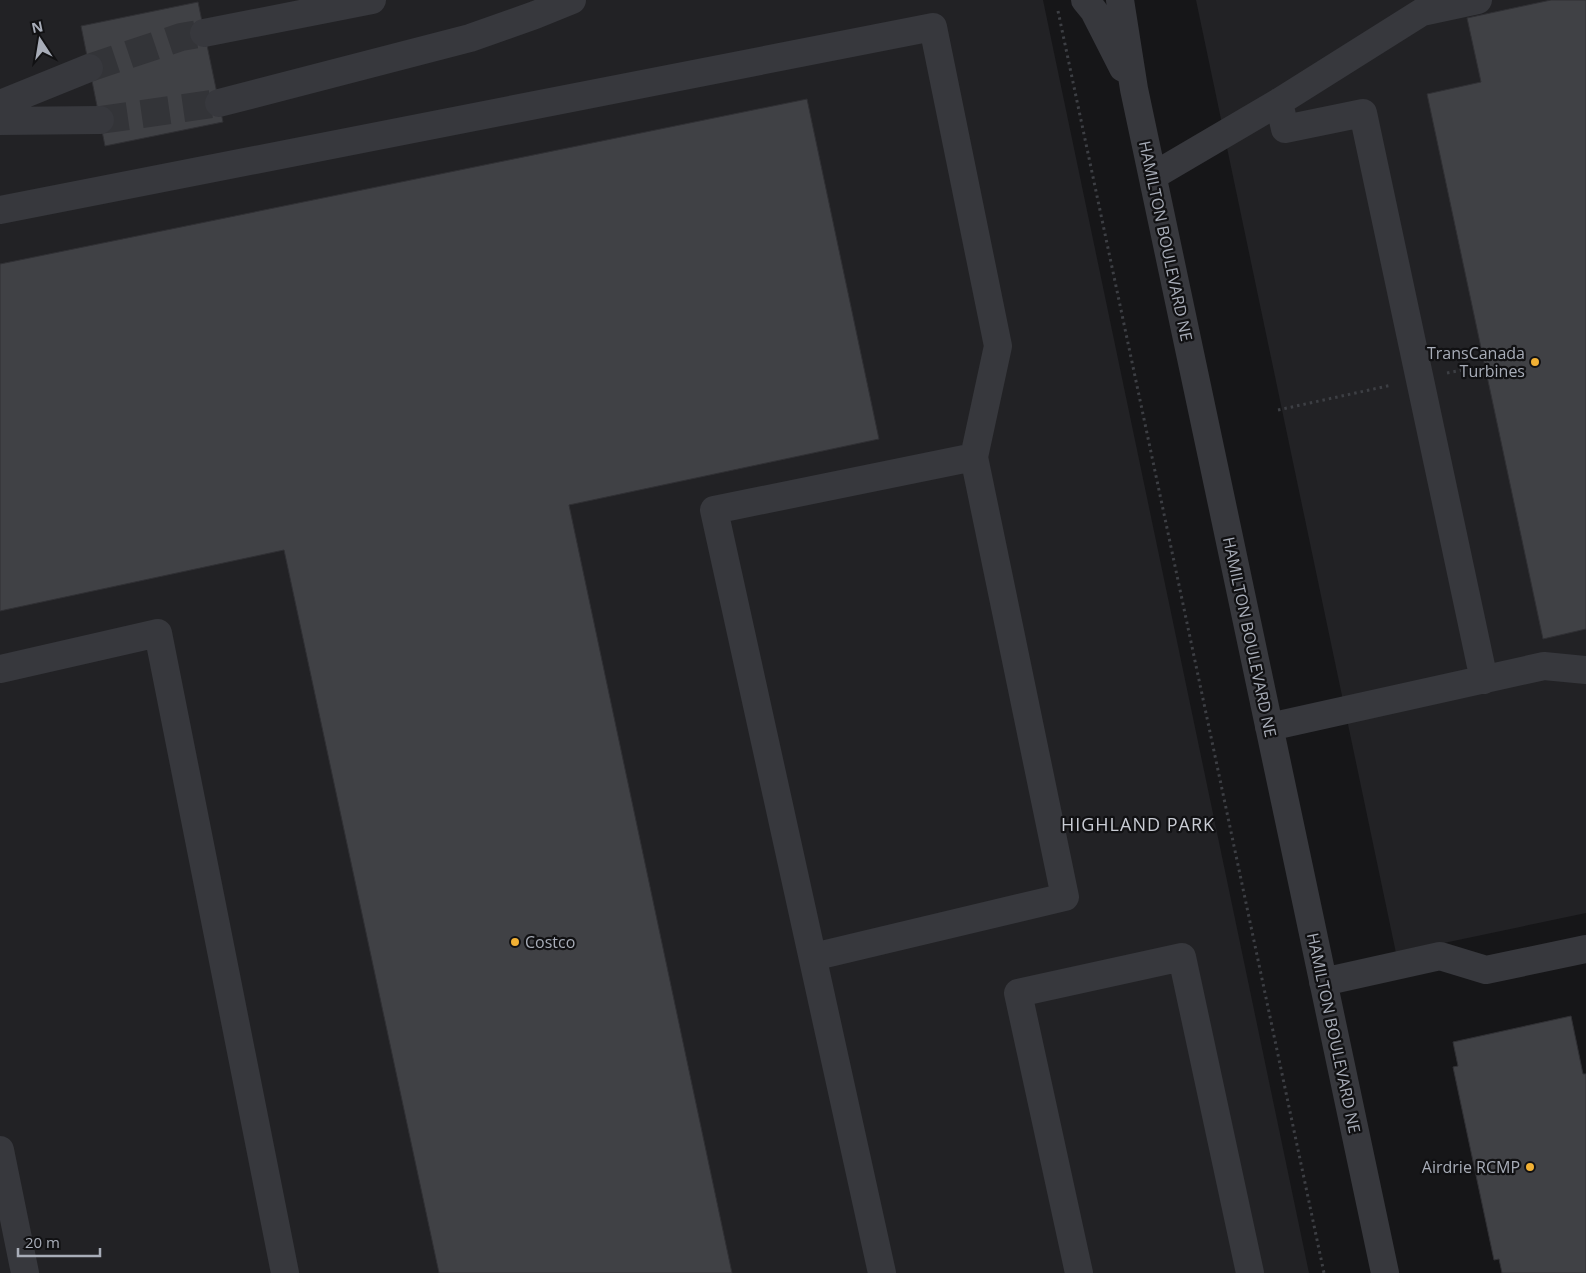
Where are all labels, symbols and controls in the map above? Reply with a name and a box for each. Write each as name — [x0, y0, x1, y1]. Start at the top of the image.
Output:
north arrow — [15, 15, 65, 65]
text: N — [30, 16, 45, 37]
street label: HAMILTON BOULEVARD NE — [1134, 139, 1198, 343]
place label: TransCanada Turbines — [1427, 342, 1525, 382]
marker: TransCanada Turbines — [1529, 356, 1541, 368]
street label: HAMILTON BOULEVARD NE — [1218, 535, 1282, 739]
district label: HIGHLAND PARK — [1061, 812, 1215, 836]
place label: Costco — [525, 931, 575, 953]
street label: HAMILTON BOULEVARD NE — [1302, 931, 1366, 1135]
marker: Costco — [509, 936, 521, 948]
place label: Airdrie RCMP — [1422, 1156, 1520, 1178]
marker: Airdrie RCMP — [1524, 1161, 1536, 1173]
scale bar — [18, 1226, 100, 1258]
text: 20 m — [25, 1232, 60, 1252]

